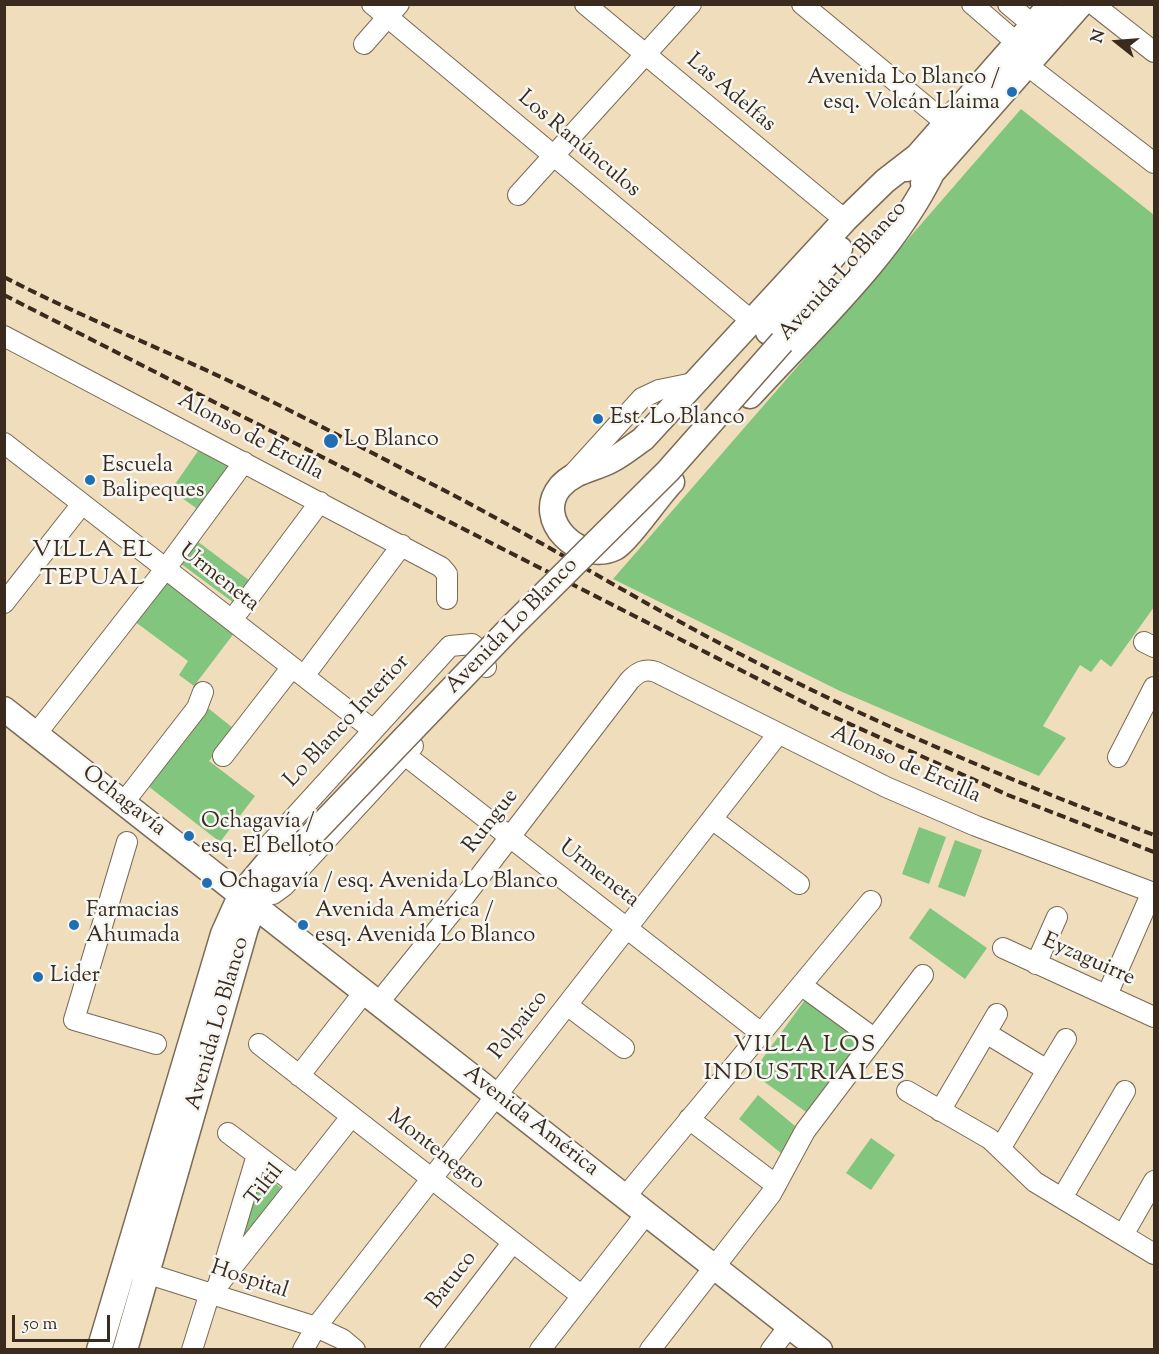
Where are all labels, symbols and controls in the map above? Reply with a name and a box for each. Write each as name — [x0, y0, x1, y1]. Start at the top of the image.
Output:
north arrow — [1087, 12, 1147, 72]
text: N — [1086, 27, 1112, 46]
street label: Las Adelfas — [680, 49, 780, 139]
place label: Avenida Lo Blanco / esq. Volcán Llaima — [807, 66, 1000, 118]
marker: Avenida Lo Blanco / esq. Volcán Llaima — [1005, 85, 1019, 99]
street label: Los Ranúnculos — [511, 86, 645, 204]
street label: Avenida Lo Blanco — [774, 197, 914, 347]
street label: Alonso de Ercilla — [173, 388, 327, 488]
place label: Est. Lo Blanco — [610, 406, 744, 432]
marker: Est. Lo Blanco — [591, 412, 605, 426]
place label: Lo Blanco — [344, 428, 439, 454]
marker: Lo Blanco — [322, 432, 340, 450]
place label: Escuela Balipeques — [102, 454, 204, 506]
marker: Escuela Balipeques — [83, 473, 97, 487]
district label: VILLA EL TEPUAL — [32, 538, 154, 594]
street label: Urmeneta — [172, 539, 264, 619]
street label: Avenida Lo Blanco — [441, 553, 585, 701]
street label: Lo Blanco Interior — [280, 650, 416, 794]
street label: Alonso de Ercilla — [826, 721, 984, 811]
street label: Ochagavía — [76, 761, 170, 843]
street label: Rungue — [459, 785, 525, 859]
place label: Ochagavía / esq. El Belloto — [201, 810, 334, 861]
marker: Ochagavía / esq. El Belloto — [182, 829, 196, 843]
street label: Urmeneta — [552, 835, 644, 915]
place label: Ochagavía / esq. Avenida Lo Blanco — [219, 870, 558, 896]
marker: Ochagavía / esq. Avenida Lo Blanco — [200, 876, 214, 890]
place label: Farmacias Ahumada — [86, 899, 180, 950]
place label: Avenida América / esq. Avenida Lo Blanco — [315, 899, 535, 950]
marker: Farmacias Ahumada — [67, 918, 81, 932]
marker: Avenida América / esq. Avenida Lo Blanco — [296, 918, 310, 932]
street label: Eyzaguirre — [1038, 929, 1138, 993]
street label: Avenida Lo Blanco — [182, 934, 256, 1114]
place label: Lider — [50, 964, 100, 990]
marker: Lider — [31, 970, 45, 984]
street label: Polpaico — [485, 986, 555, 1066]
district label: VILLA LOS INDUSTRIALES — [704, 1033, 906, 1089]
street label: Avenida América — [457, 1061, 603, 1183]
street label: Montenegro — [381, 1105, 489, 1197]
street label: Tiltil — [241, 1160, 291, 1212]
street label: Batuco — [422, 1247, 484, 1315]
street label: Hospital — [207, 1256, 291, 1306]
scale bar — [15, 1303, 112, 1341]
text: 50 m — [23, 1312, 57, 1338]

